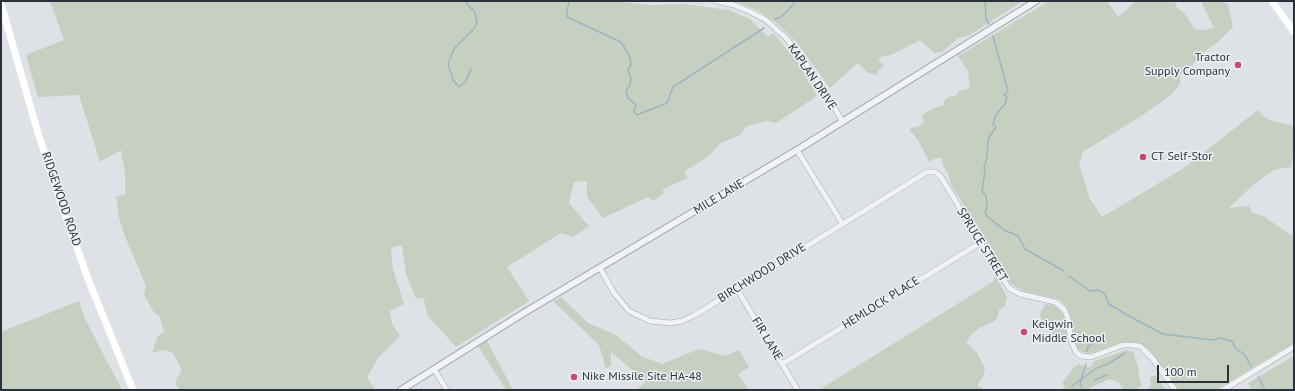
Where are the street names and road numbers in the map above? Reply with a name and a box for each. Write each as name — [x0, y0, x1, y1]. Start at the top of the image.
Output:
street label: KAPLAN DRIVE — [785, 41, 839, 113]
street label: RIDGEWOOD ROAD — [38, 150, 84, 248]
street label: MILE LANE — [691, 176, 747, 218]
street label: SPRUCE STREET — [954, 205, 1010, 285]
street label: BIRCHWOOD DRIVE — [715, 240, 809, 306]
street label: HEMLOCK PLACE — [840, 274, 922, 332]
street label: FIR LANE — [749, 315, 785, 363]

